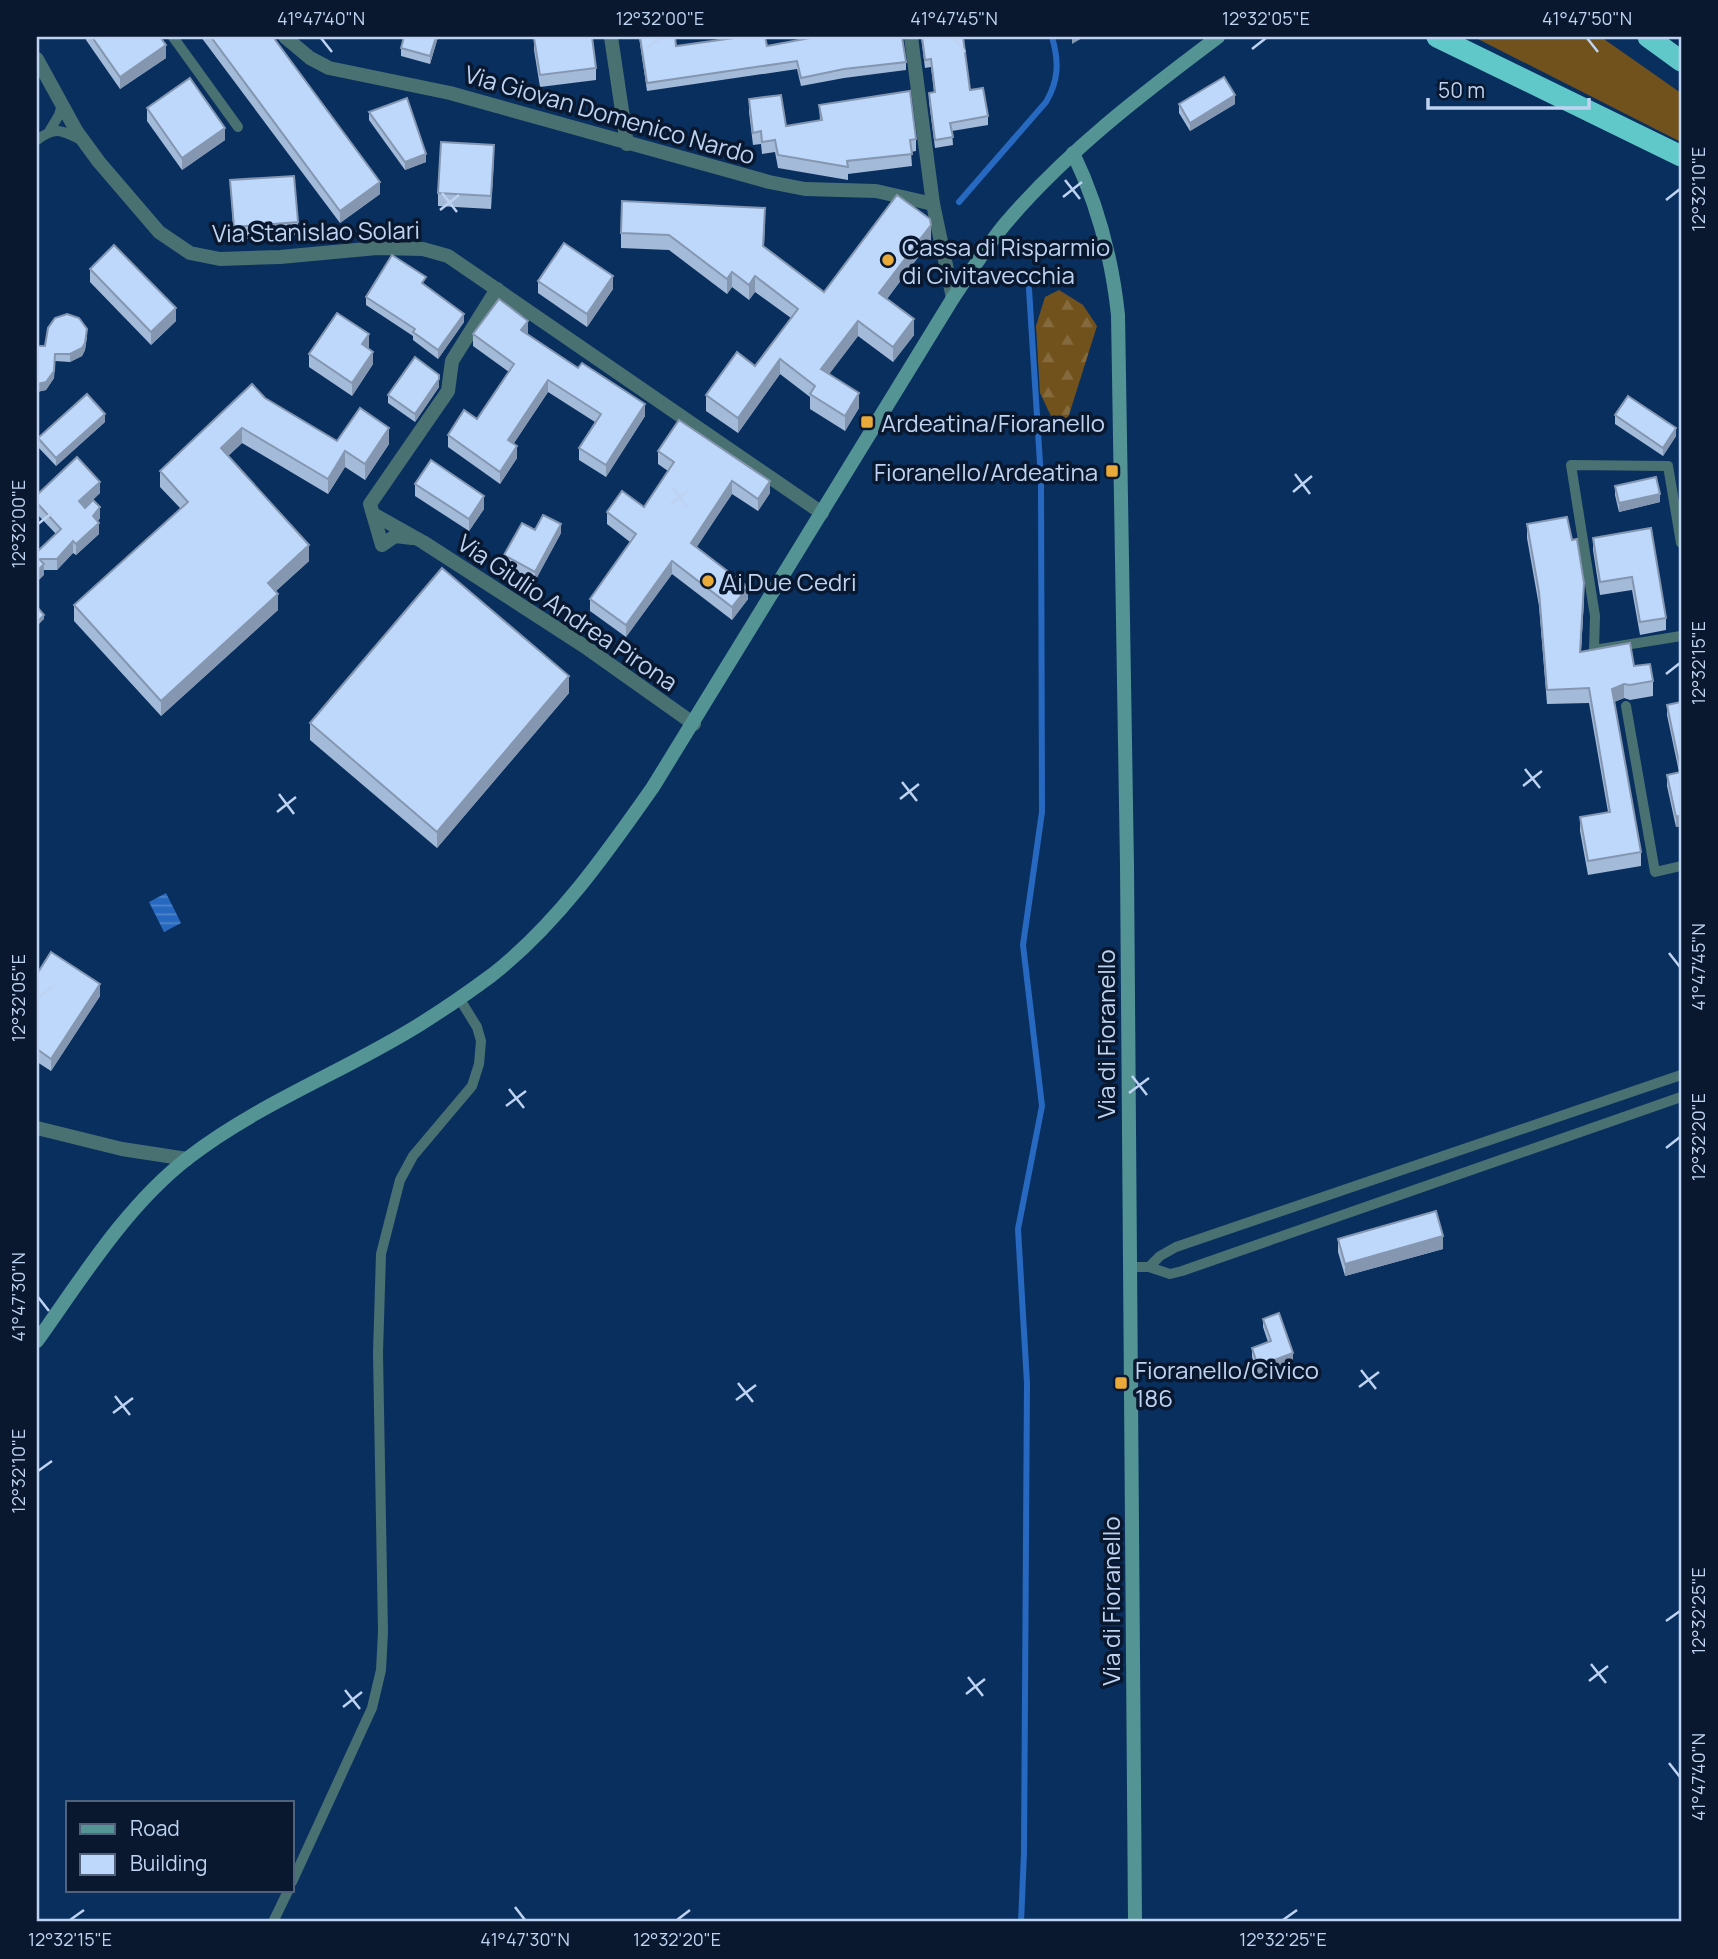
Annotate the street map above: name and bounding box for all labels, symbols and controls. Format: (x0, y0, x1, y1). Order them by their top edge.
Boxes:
text: 41°47'40"N (277, 6, 365, 30)
text: 12°32'00"E (616, 6, 704, 30)
text: 41°47'45"N (910, 6, 998, 30)
text: 12°32'05"E (1222, 6, 1310, 30)
text: 41°47'50"N (1542, 6, 1632, 30)
street label: Via Giovan Domenico Nardo (461, 57, 759, 171)
scale bar (1428, 66, 1588, 110)
text: 50 m (1438, 76, 1485, 104)
text: 12°32'10"E (1686, 147, 1710, 231)
street label: Via Stanislao Solari (212, 213, 420, 249)
place label: Cassa di Risparmio di Civitavecchia (902, 230, 1110, 291)
marker: Cassa di Risparmio di Civitavecchia (880, 252, 896, 268)
place label: Ardeatina/Fioranello (881, 406, 1105, 439)
marker: Ardeatina/Fioranello (859, 414, 875, 430)
place label: Fioranello/Ardeatina (874, 455, 1098, 488)
marker: Fioranello/Ardeatina (1104, 463, 1120, 479)
text: 12°32'00"E (6, 480, 30, 568)
street label: Via Giulio Andrea Pirona (451, 526, 685, 698)
place label: Ai Due Cedri (722, 565, 857, 598)
marker: Ai Due Cedri (700, 573, 716, 589)
text: 12°32'15"E (1686, 621, 1710, 705)
text: 41°47'45"N (1686, 923, 1710, 1011)
street label: Via di Fioranello (1089, 949, 1122, 1119)
text: 12°32'05"E (6, 954, 30, 1042)
text: 12°32'20"E (1686, 1093, 1710, 1181)
text: 41°47'30"N (6, 1252, 30, 1342)
place label: Fioranello/Civico 186 (1135, 1353, 1319, 1414)
marker: Fioranello/Civico 186 (1113, 1375, 1129, 1391)
text: 12°32'10"E (6, 1429, 30, 1513)
street label: Via di Fioranello (1094, 1516, 1127, 1686)
text: 12°32'25"E (1686, 1567, 1710, 1655)
text: 41°47'40"N (1686, 1733, 1710, 1821)
legend (66, 1801, 294, 1892)
text: Road (130, 1814, 180, 1842)
text: Building (130, 1849, 207, 1877)
text: 12°32'15"E (28, 1927, 112, 1951)
text: 41°47'30"N (480, 1927, 570, 1951)
text: 12°32'20"E (633, 1927, 721, 1951)
text: 12°32'25"E (1239, 1927, 1327, 1951)

